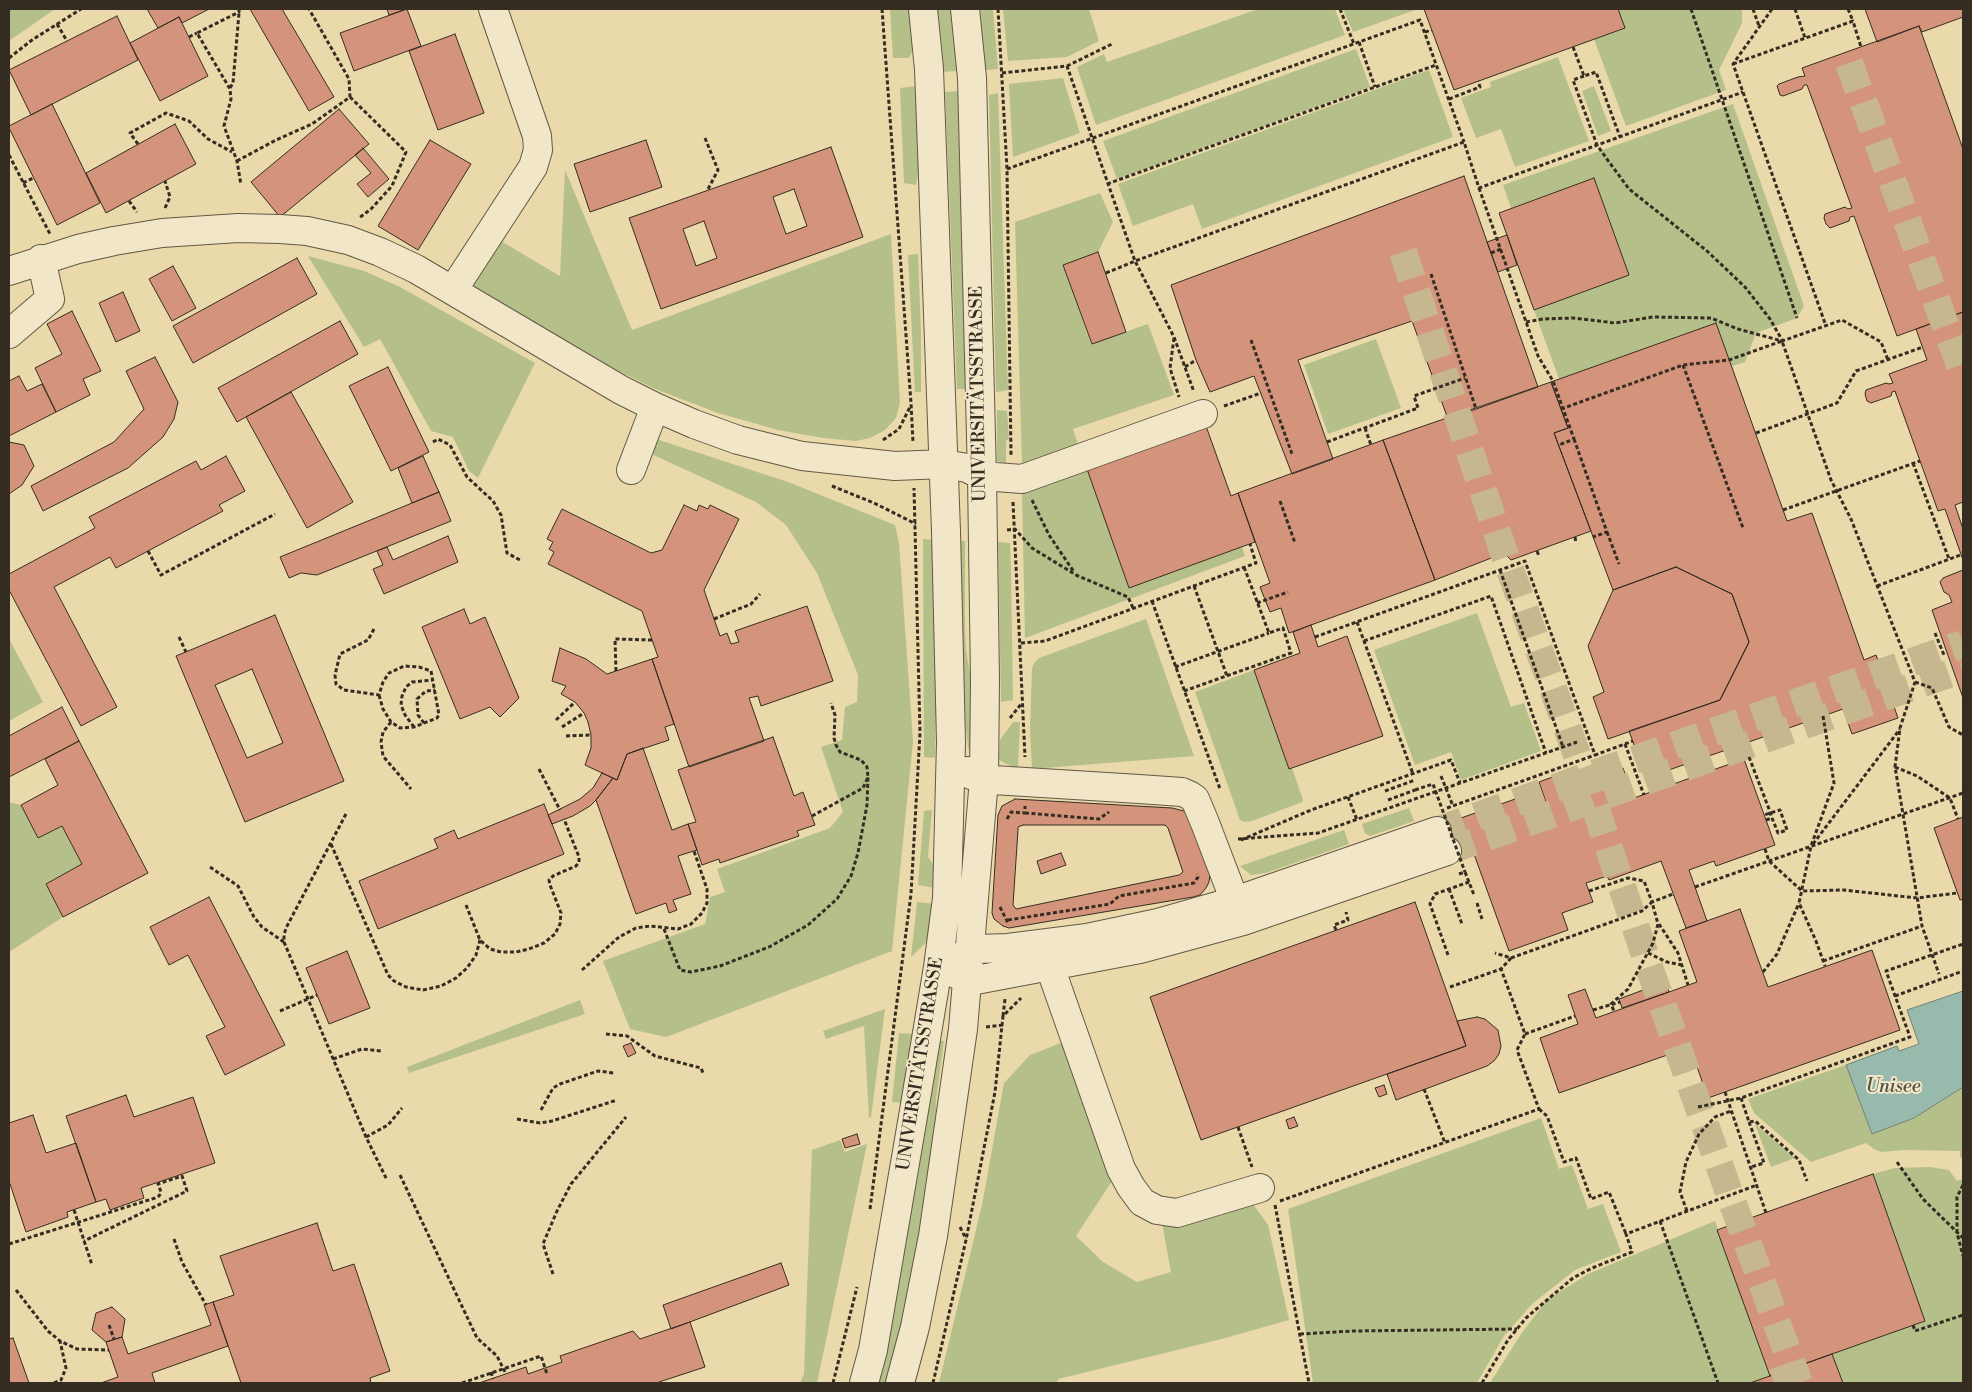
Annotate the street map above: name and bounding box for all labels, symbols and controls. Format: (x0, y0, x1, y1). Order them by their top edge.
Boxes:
street label: UNIVERSITÄTSSTRASSE (966, 286, 992, 502)
street label: UNIVERSITÄTSSTRASSE (893, 956, 949, 1172)
water label: Unisee (1865, 1076, 1921, 1098)

